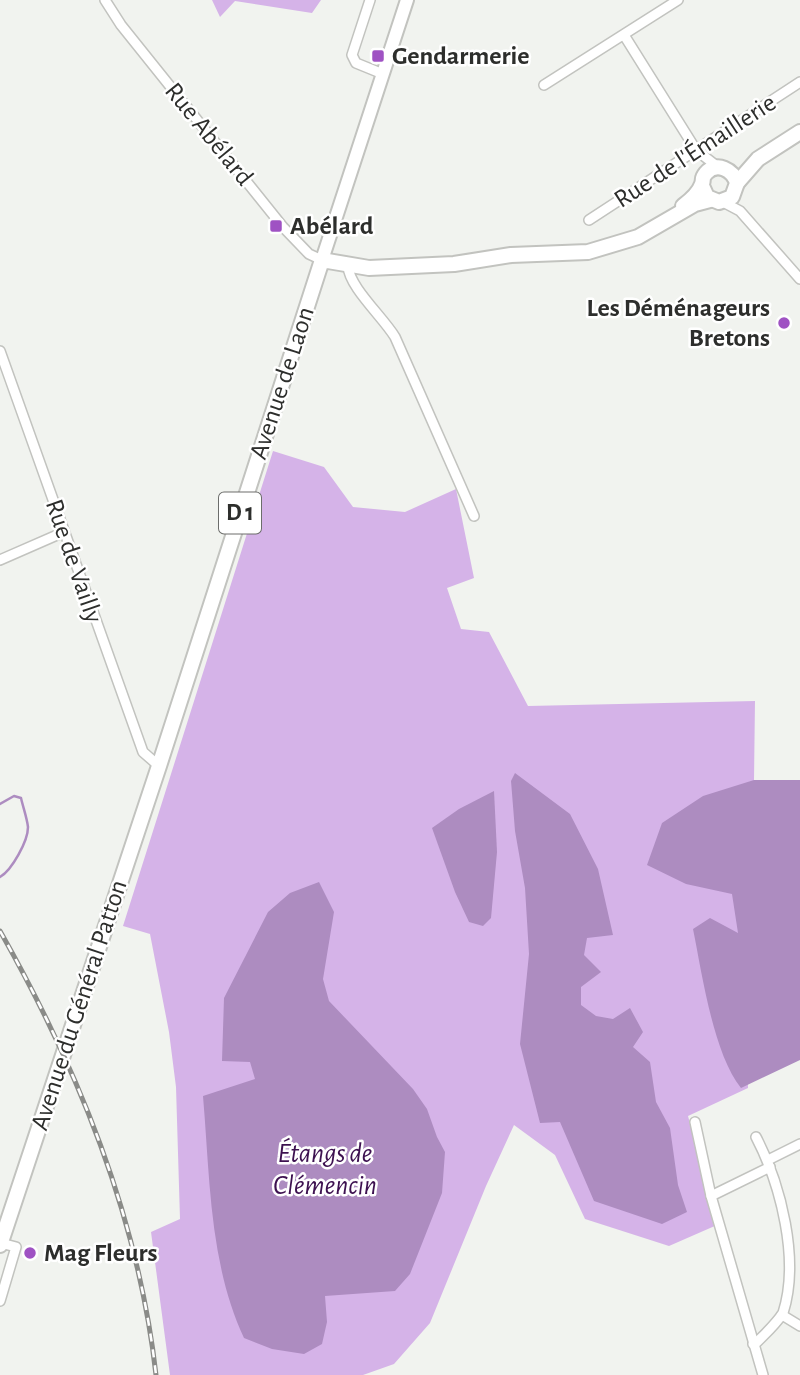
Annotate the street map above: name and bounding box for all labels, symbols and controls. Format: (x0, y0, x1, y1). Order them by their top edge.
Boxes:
place label: Gendarmerie (392, 43, 530, 69)
marker: Gendarmerie (370, 48, 386, 64)
street label: Rue Abélard (160, 78, 258, 190)
street label: Rue de l'Émaillerie (608, 88, 780, 213)
place label: Abélard (290, 213, 374, 239)
marker: Abélard (268, 218, 284, 234)
place label: Les Déménageurs Bretons (586, 295, 770, 351)
street label: Avenue de Laon (245, 304, 319, 462)
marker: Les Déménageurs Bretons (776, 315, 792, 331)
road number: D 1 (219, 492, 261, 534)
street label: Rue de Vailly (41, 496, 107, 626)
street label: Avenue du Général Patton (26, 877, 132, 1133)
water label: Étangs de Clémencin (273, 1137, 377, 1200)
place label: Mag Fleurs (44, 1240, 158, 1266)
marker: Mag Fleurs (22, 1245, 38, 1261)

